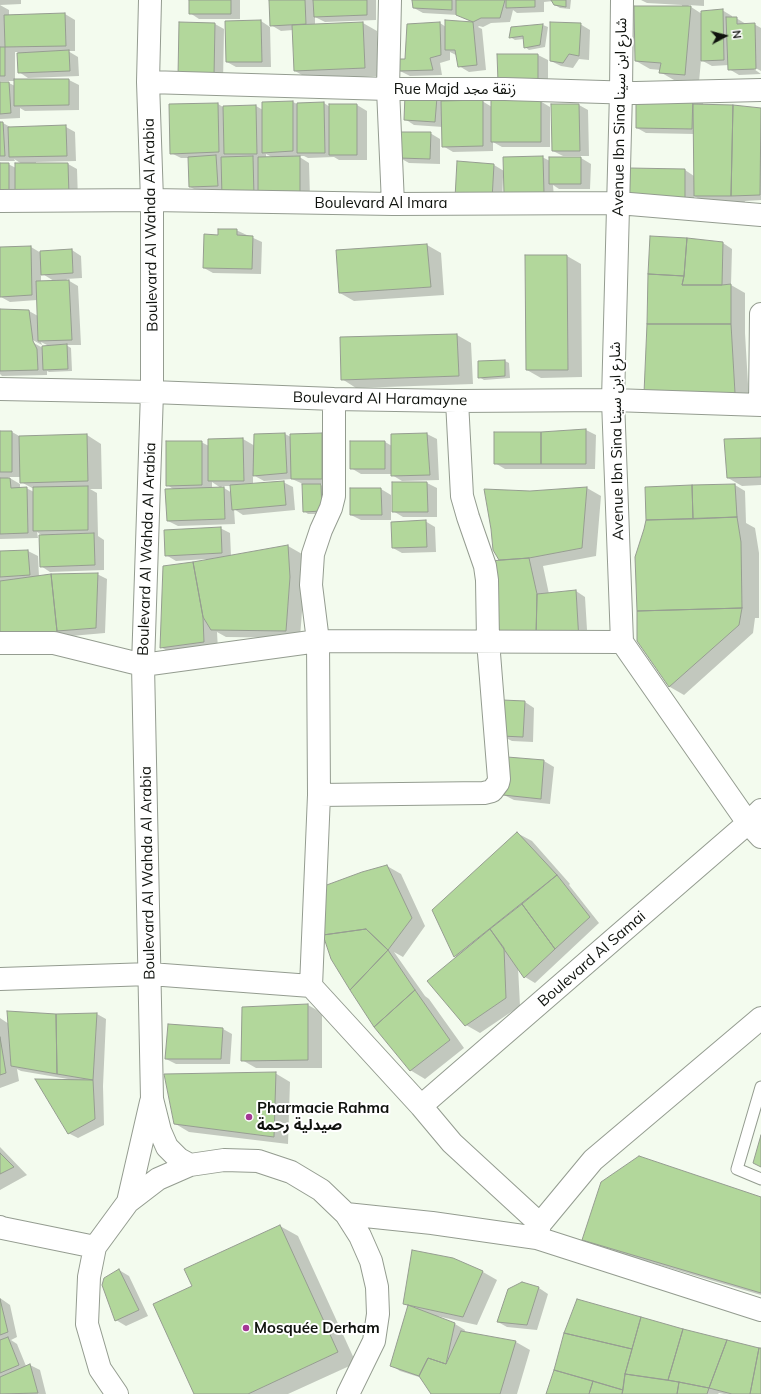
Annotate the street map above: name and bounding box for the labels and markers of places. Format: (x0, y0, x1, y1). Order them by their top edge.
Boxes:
place label: Pharmacie Rahma صيدلية رحمة (257, 1099, 389, 1134)
marker: Pharmacie Rahma صيدلية رحمة (244, 1112, 254, 1122)
place label: Mosquée Derham (254, 1319, 380, 1337)
marker: Mosquée Derham (241, 1323, 251, 1333)

